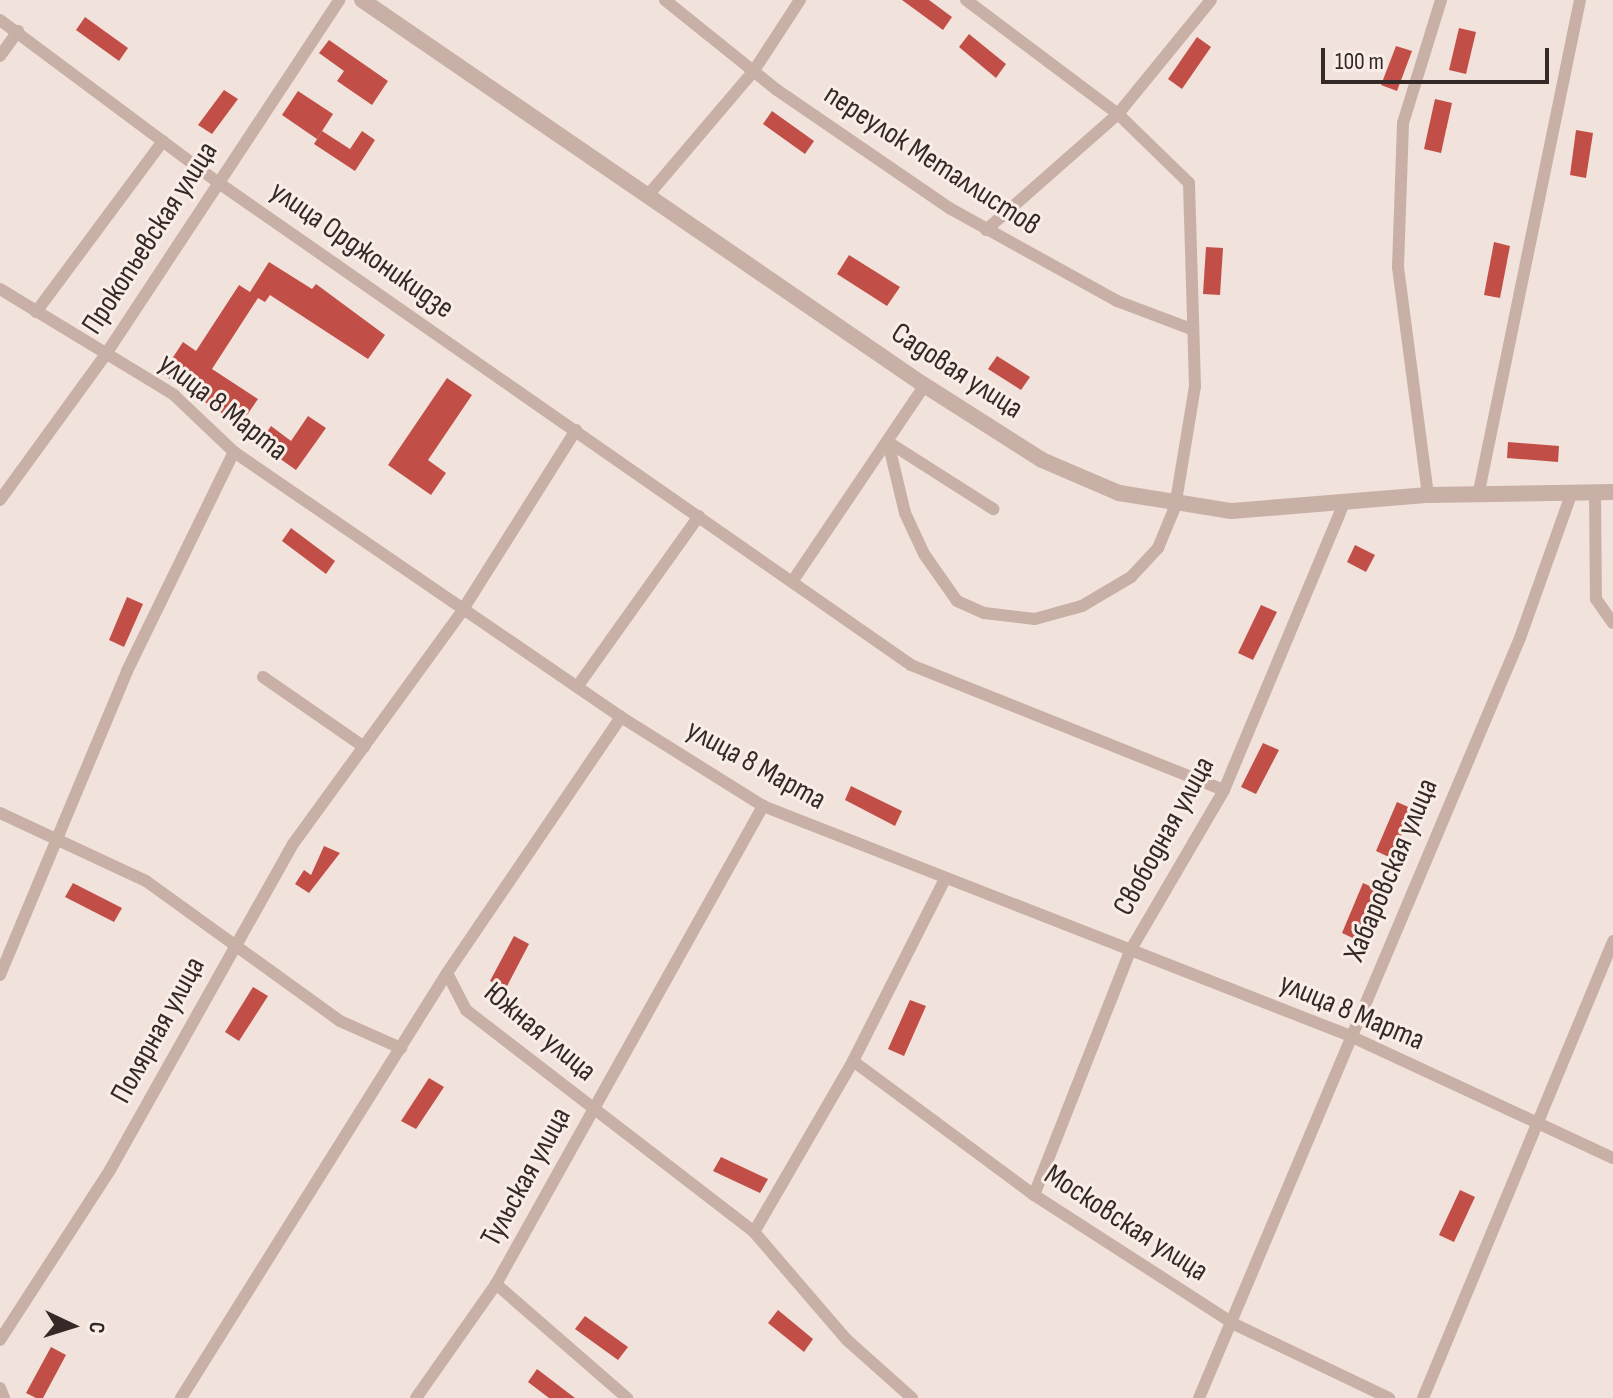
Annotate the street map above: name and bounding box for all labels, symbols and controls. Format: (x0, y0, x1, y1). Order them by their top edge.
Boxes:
scale bar (1325, 32, 1553, 82)
text: 100 m (1335, 47, 1384, 76)
street label: переулок Металлистов (817, 77, 1047, 243)
street label: Прокопьевская улица (74, 135, 226, 341)
street label: улица Орджоникидзе (263, 173, 461, 327)
street label: Садовая улица (884, 315, 1030, 427)
street label: улица 8 Марта (151, 345, 295, 469)
street label: улица 8 Марта (680, 712, 832, 818)
street label: Свободная улица (1106, 750, 1222, 922)
street label: Хабаровская улица (1336, 773, 1446, 967)
street label: Полярная улица (103, 951, 213, 1109)
street label: улица 8 Марта (1274, 965, 1430, 1059)
street label: Южная улица (477, 975, 603, 1089)
street label: Тульская улица (473, 1101, 579, 1253)
street label: Московская улица (1037, 1157, 1215, 1289)
north arrow (32, 1286, 112, 1366)
text: С (83, 1321, 110, 1334)

